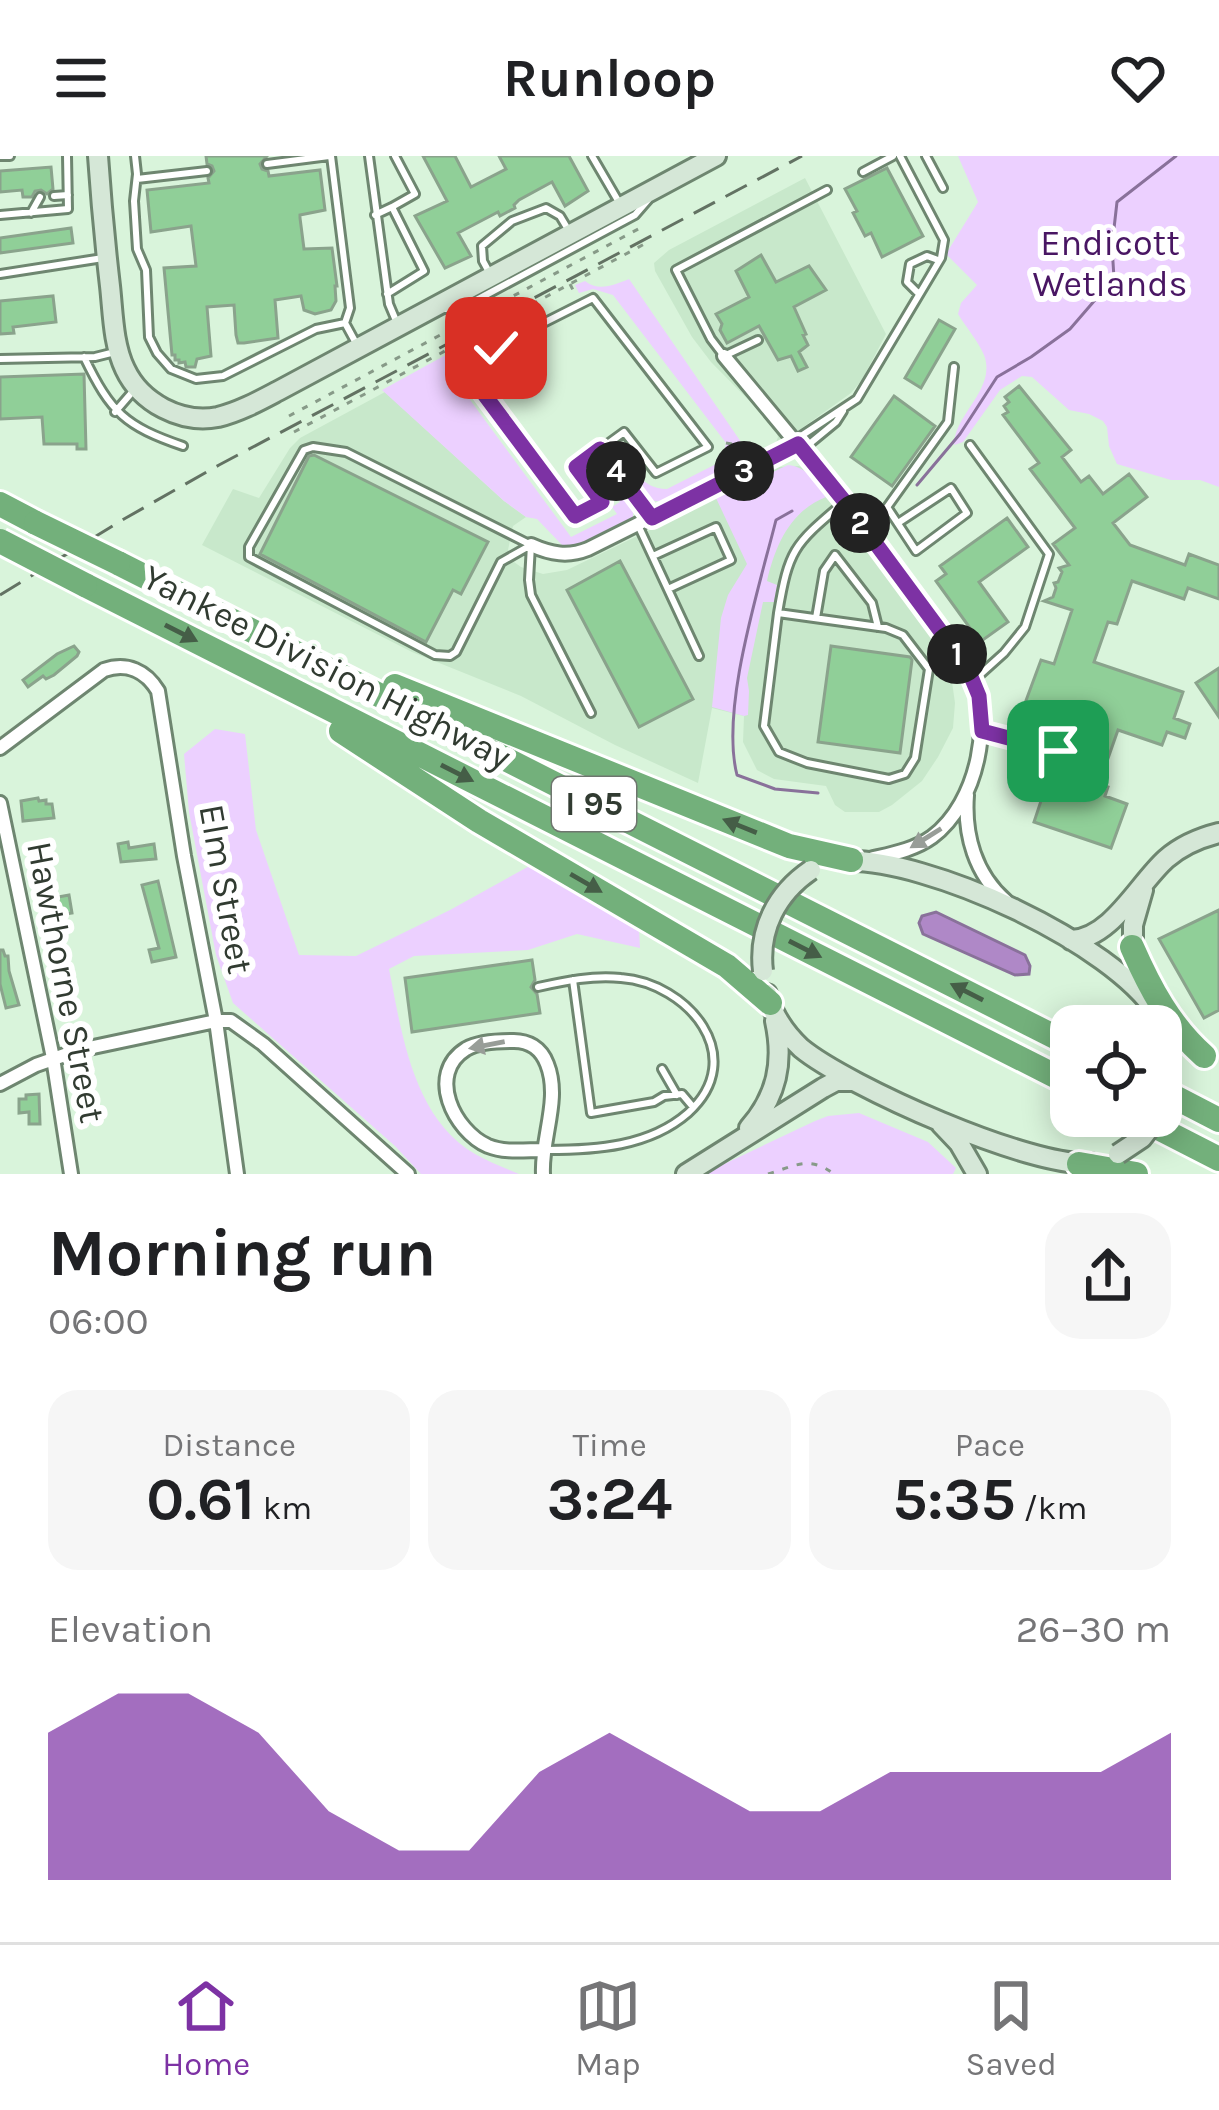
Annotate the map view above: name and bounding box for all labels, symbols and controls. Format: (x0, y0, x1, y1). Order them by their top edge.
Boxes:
icon: menu (48, 45, 114, 111)
icon: heart (1105, 45, 1171, 111)
text: Runloop (503, 46, 716, 110)
park label: Endicott Wetlands (1033, 222, 1187, 305)
pin (445, 297, 547, 399)
icon: check (463, 315, 529, 381)
pin: 4 (586, 441, 646, 501)
pin: 3 (714, 441, 774, 501)
text: 4 (606, 452, 626, 490)
text: 3 (734, 452, 754, 490)
pin: 2 (830, 493, 890, 553)
text: 2 (850, 504, 870, 542)
street label: Yankee Division Highway (136, 556, 518, 778)
one-way arrow (164, 623, 199, 643)
pin: 1 (927, 624, 987, 684)
text: 1 (951, 635, 963, 673)
pin (1007, 700, 1109, 802)
icon: arrive (1025, 718, 1091, 784)
one-way arrow (439, 762, 474, 782)
road number: I 95 (552, 777, 636, 831)
street label: Elm Street (190, 801, 262, 977)
one-way arrow (721, 816, 757, 835)
one-way arrow (909, 826, 942, 848)
street label: Hawthorne Street (18, 838, 114, 1126)
one-way arrow (569, 872, 603, 893)
one-way arrow (787, 938, 822, 958)
one-way arrow (949, 983, 984, 1003)
map controls (1050, 1005, 1182, 1137)
button: locate (1050, 1005, 1182, 1137)
one-way arrow (467, 1036, 505, 1055)
button: share (1045, 1213, 1171, 1339)
text: Morning run (48, 1214, 436, 1292)
text: 06:00 (48, 1298, 149, 1344)
text: Distance (162, 1426, 296, 1464)
text: Time (572, 1426, 647, 1464)
text: Pace (955, 1426, 1025, 1464)
text: 0.61 (146, 1464, 255, 1534)
text: 3:24 (547, 1464, 672, 1534)
text: 5:35 (892, 1464, 1016, 1534)
text: km (255, 1489, 312, 1527)
text: /km (1016, 1489, 1087, 1527)
text: Elevation (48, 1606, 213, 1652)
text: 26–30 m (1016, 1606, 1171, 1652)
tab: Home (162, 1973, 250, 2083)
tab: Map (575, 1973, 641, 2083)
tab: Saved (965, 1973, 1057, 2083)

